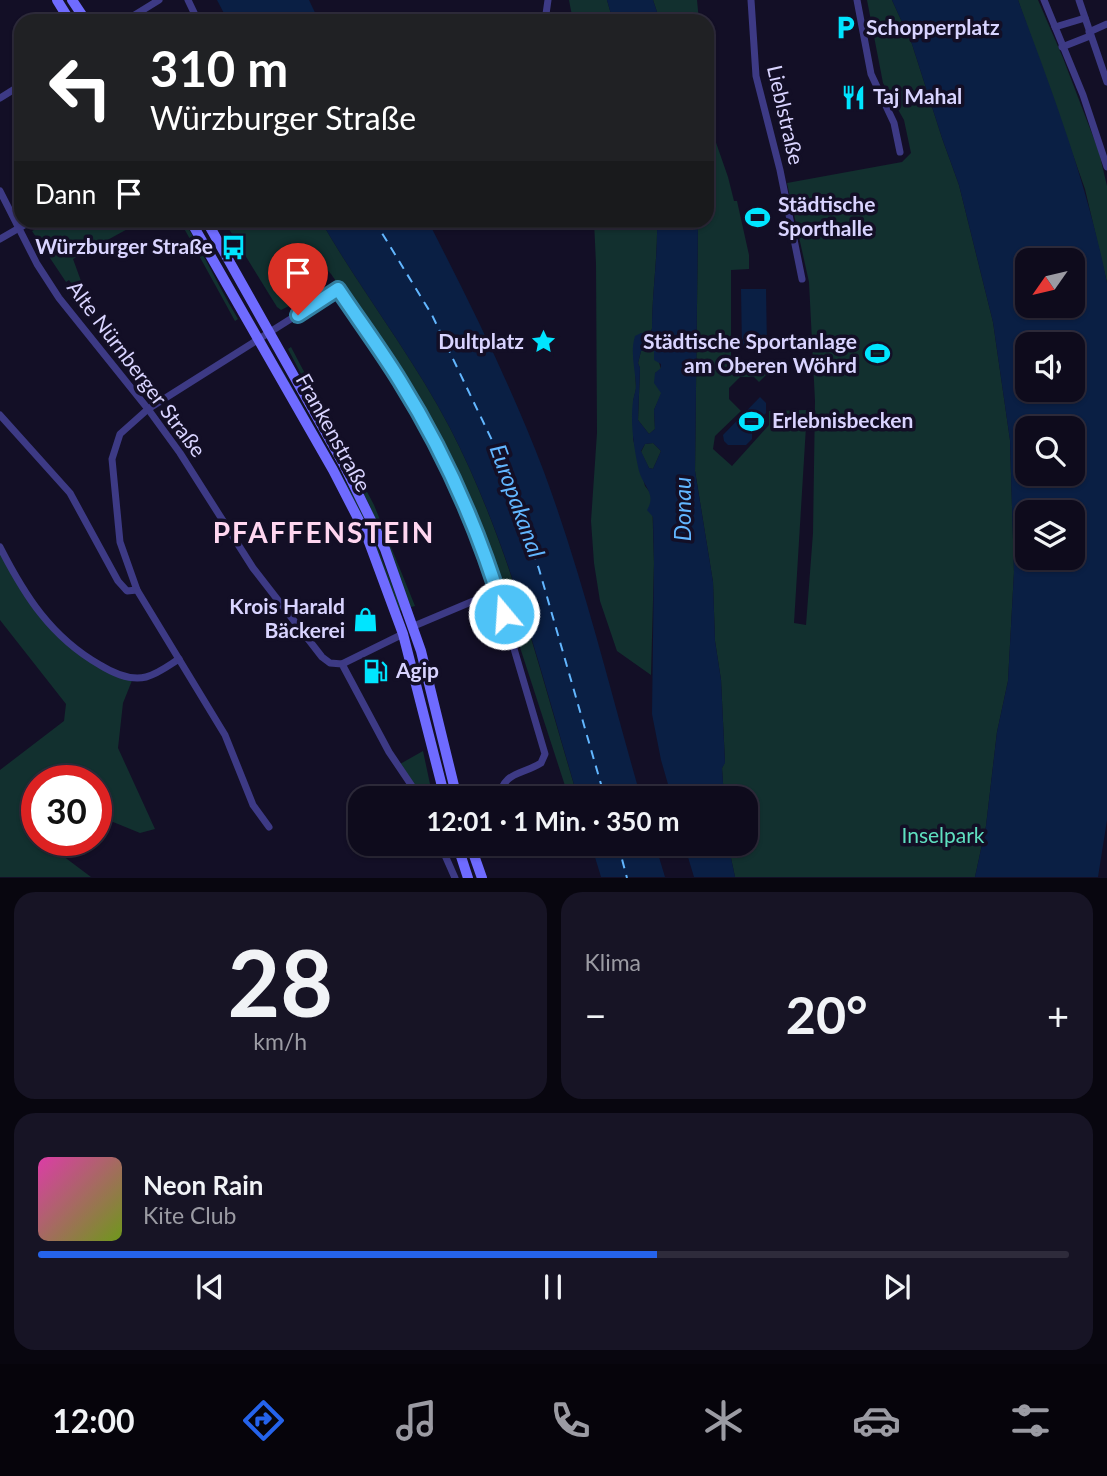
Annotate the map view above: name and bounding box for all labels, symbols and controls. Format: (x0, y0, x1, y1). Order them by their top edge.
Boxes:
parking icon: Schopperplatz (832, 14, 860, 42)
place label: Schopperplatz (866, 14, 1000, 39)
text: 310 m (150, 39, 288, 97)
icon: left (35, 42, 126, 133)
street label: Lieblstraße (763, 62, 810, 167)
restaurant icon: Taj Mahal (839, 83, 867, 111)
place label: Taj Mahal (873, 83, 962, 108)
text: Würzburger Straße (150, 98, 416, 137)
icon: arrive (110, 175, 148, 213)
text: Dann (35, 178, 96, 210)
place label: Städtische Sporthalle (778, 191, 875, 240)
sports icon: Städtische Sporthalle (744, 203, 772, 231)
place label: Würzburger Straße (35, 233, 213, 258)
bus stop icon: Würzburger Straße (219, 233, 247, 261)
pin (268, 243, 328, 315)
north arrow (1015, 248, 1085, 318)
map controls (1015, 248, 1085, 570)
icon: arrive (279, 254, 317, 292)
street label: Alte Nürnberger Straße (63, 275, 212, 461)
place label: Dultplatz (438, 328, 524, 353)
place icon: Dultplatz (530, 328, 558, 356)
place label: Städtische Sportanlage am Oberen Wöhrd (643, 328, 857, 377)
button: sound (1015, 332, 1085, 402)
sports icon: Städtische Sportanlage am Oberen Wöhrd (863, 340, 891, 368)
street label: Frankenstraße (292, 369, 377, 496)
sports icon: Erlebnisbecken (738, 407, 766, 435)
place label: Erlebnisbecken (772, 407, 913, 432)
button: search (1015, 416, 1085, 486)
water label: Europakanal (485, 440, 551, 561)
water label: Donau (668, 477, 696, 541)
button: layers (1015, 500, 1085, 570)
district label: PFAFFENSTEIN (213, 515, 435, 549)
position arrow (467, 577, 541, 651)
place label: Krois Harald Bäckerei (229, 593, 345, 642)
shop icon: Krois Harald Bäckerei (351, 605, 379, 633)
fuel station icon: Agip (362, 657, 390, 685)
place label: Agip (395, 657, 439, 682)
speed limit sign: 30 (21, 765, 112, 856)
text: 12:01 · 1 Min. · 350 m (426, 805, 680, 837)
park label: Inselpark (901, 822, 985, 847)
text: 28 (227, 927, 333, 1036)
text: Klima (585, 948, 641, 976)
text: 20° (786, 983, 868, 1045)
text: − (585, 992, 607, 1038)
text: + (1047, 992, 1069, 1038)
text: km/h (253, 1027, 307, 1055)
text: Neon Rain (143, 1169, 263, 1201)
text: Kite Club (143, 1201, 236, 1229)
icon: previous (191, 1268, 229, 1306)
icon: pause (534, 1268, 572, 1306)
icon: next (878, 1268, 916, 1306)
icon: directions (239, 1396, 288, 1445)
icon: music (392, 1396, 441, 1445)
icon: phone (546, 1396, 595, 1445)
icon: climate (699, 1396, 748, 1445)
icon: car (852, 1396, 901, 1445)
icon: filters (1006, 1396, 1055, 1445)
text: 12:00 (52, 1401, 135, 1440)

